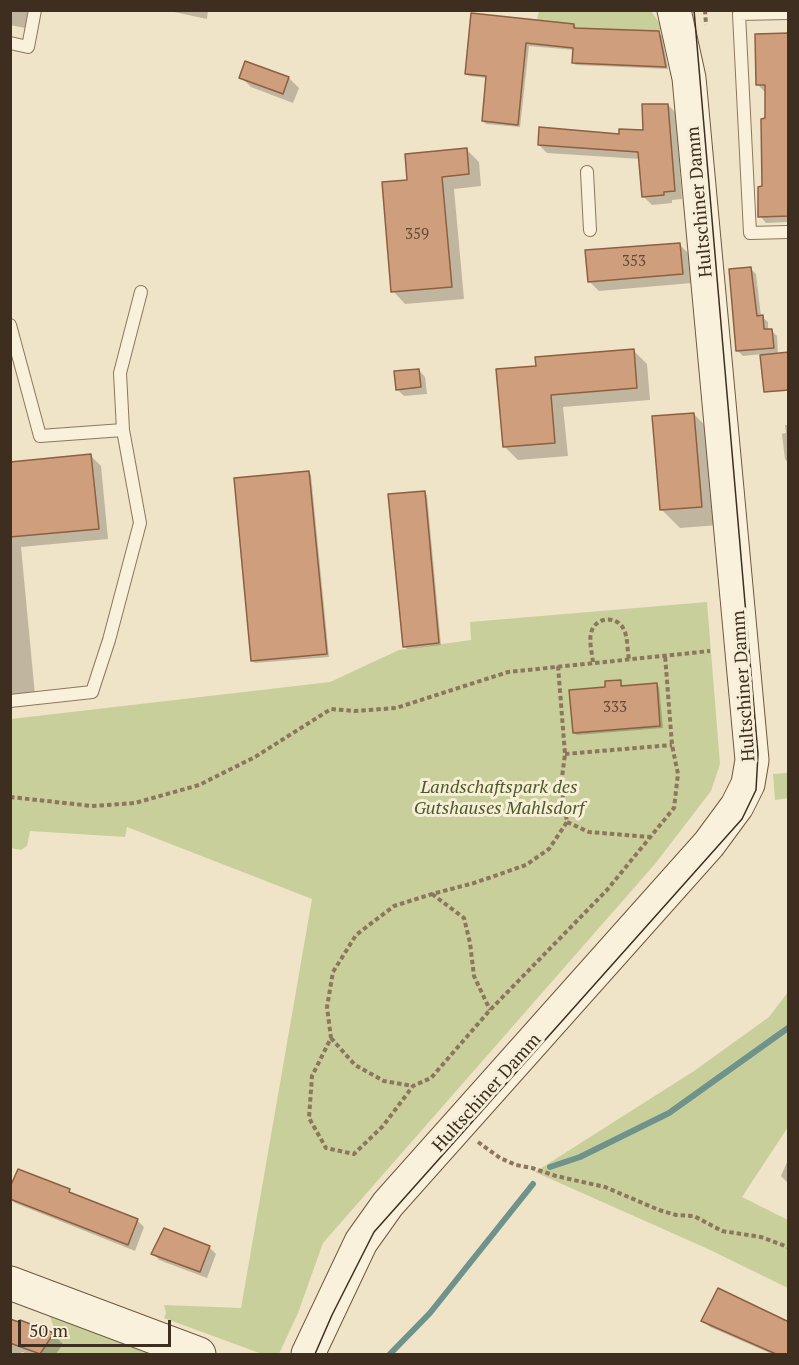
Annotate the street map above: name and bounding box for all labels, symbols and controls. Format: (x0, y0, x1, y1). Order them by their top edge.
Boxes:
street label: Hultschiner Damm (683, 126, 717, 278)
house number: 359 (405, 226, 429, 244)
house number: 353 (622, 253, 646, 271)
street label: Hultschiner Damm (728, 610, 760, 762)
house number: 333 (603, 699, 627, 717)
park label: Landschaftspark des Gutshauses Mahlsdorf (414, 777, 584, 820)
street label: Hultschiner Damm (428, 1029, 546, 1157)
scale bar (21, 1308, 174, 1346)
text: 50 m (29, 1318, 68, 1342)

